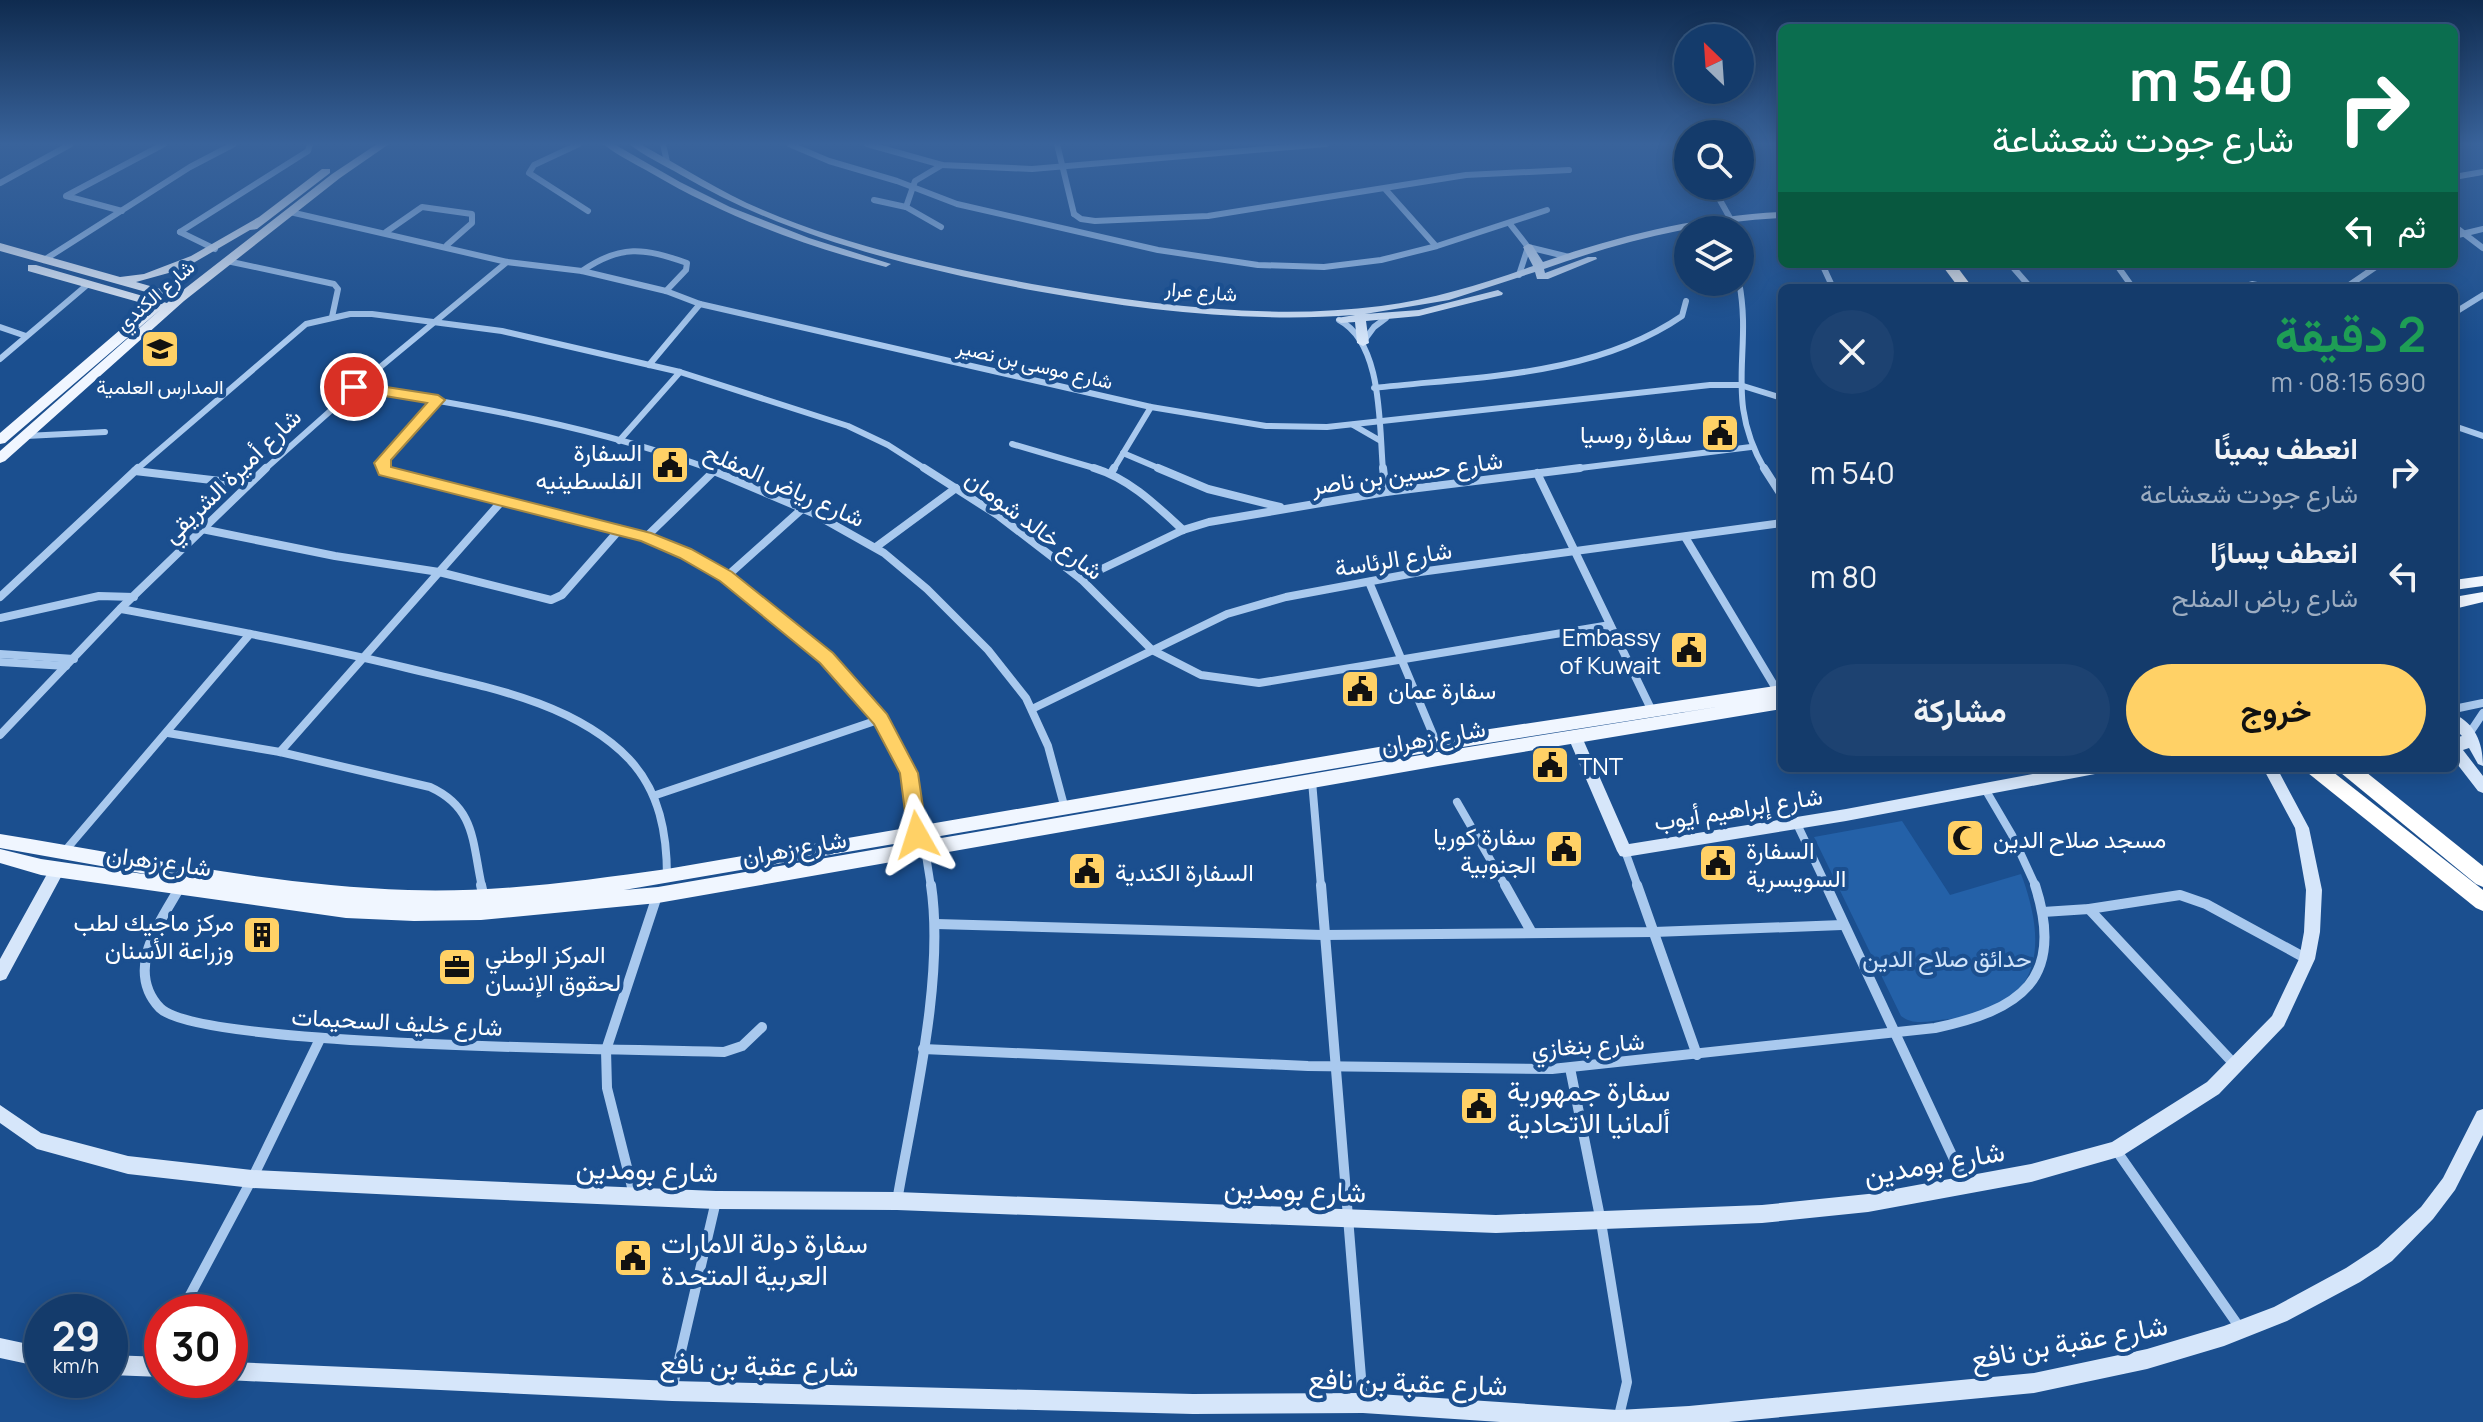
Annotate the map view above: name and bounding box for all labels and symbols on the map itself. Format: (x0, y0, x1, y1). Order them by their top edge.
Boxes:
north arrow (1674, 24, 1754, 104)
street label: شارع الكندي (110, 253, 203, 340)
street label: شارع عرار (1163, 274, 1238, 309)
school or university icon: المدارس العلمية (139, 328, 181, 370)
street label: شارع موسى بن نصير (953, 333, 1116, 396)
pin (320, 353, 388, 421)
place label: المدارس العلمية (96, 373, 224, 400)
street label: شارع أميرة الشريقي (154, 400, 310, 553)
public building icon: سفارة روسيا (1699, 412, 1741, 454)
place label: سفارة روسيا (1580, 417, 1692, 450)
street label: شارع رياض المفلح (699, 434, 870, 536)
place label: السفارة الفلسطينيه (536, 435, 642, 496)
street label: شارع حسين بن ناصر (1308, 442, 1505, 503)
public building icon: السفارة الفلسطينيه (649, 444, 691, 486)
street label: شارع خالد شومان (959, 461, 1111, 588)
street label: شارع الرئاسة (1332, 532, 1454, 585)
place label: Embassy of Kuwait (1560, 620, 1661, 681)
public building icon: Embassy of Kuwait (1668, 629, 1710, 671)
public building icon: سفارة عمان (1339, 668, 1381, 710)
place label: سفارة عمان (1388, 673, 1496, 706)
street label: شارع زهران (1378, 711, 1488, 762)
public building icon: TNT (1529, 744, 1571, 786)
place label: TNT (1578, 749, 1624, 782)
street label: شارع إبراهيم أيوب (1651, 778, 1825, 839)
position arrow (875, 793, 959, 877)
mosque icon: مسجد صلاح الدين (1944, 817, 1986, 859)
place label: سفارة كوريا الجنوبية (1433, 819, 1536, 880)
street label: شارع زهران (739, 822, 849, 873)
place label: مسجد صلاح الدين (1993, 822, 2166, 856)
public building icon: سفارة كوريا الجنوبية (1543, 828, 1585, 870)
place label: السفارة السويسرية (1746, 833, 1846, 894)
street label: شارع زهران (104, 836, 214, 885)
public building icon: السفارة السويسرية (1697, 842, 1739, 884)
public building icon: السفارة الكندية (1066, 850, 1108, 892)
place label: السفارة الكندية (1115, 855, 1254, 888)
place label: مركز ماجيك لطب وزراعة الأسنان (74, 905, 234, 966)
building icon: مركز ماجيك لطب وزراعة الأسنان (241, 914, 283, 956)
place label: المركز الوطني لحقوق الإنسان (485, 937, 621, 998)
park label: حدائق صلاح الدين (1862, 941, 2032, 975)
office icon: المركز الوطني لحقوق الإنسان (436, 946, 478, 988)
street label: شارع خليف السحيمات (291, 999, 503, 1044)
street label: شارع بنغازي (1530, 1024, 1646, 1068)
place label: سفارة جمهورية ألمانيا الاتحادية (1507, 1071, 1670, 1141)
public building icon: سفارة جمهورية ألمانيا الاتحادية (1458, 1085, 1500, 1127)
street label: شارع بومدين (1861, 1131, 2008, 1194)
street label: شارع بومدين (575, 1148, 719, 1191)
street label: شارع بومدين (1223, 1168, 1367, 1211)
place label: سفارة دولة الامارات العربية المتحدة (661, 1223, 868, 1293)
public building icon: سفارة دولة الامارات العربية المتحدة (612, 1237, 654, 1279)
speed limit sign: 30 (144, 1294, 248, 1398)
street label: شارع عقبة بن نافع (1968, 1305, 2171, 1379)
street label: شارع عقبة بن نافع (659, 1343, 859, 1387)
street label: شارع عقبة بن نافع (1308, 1359, 1508, 1405)

